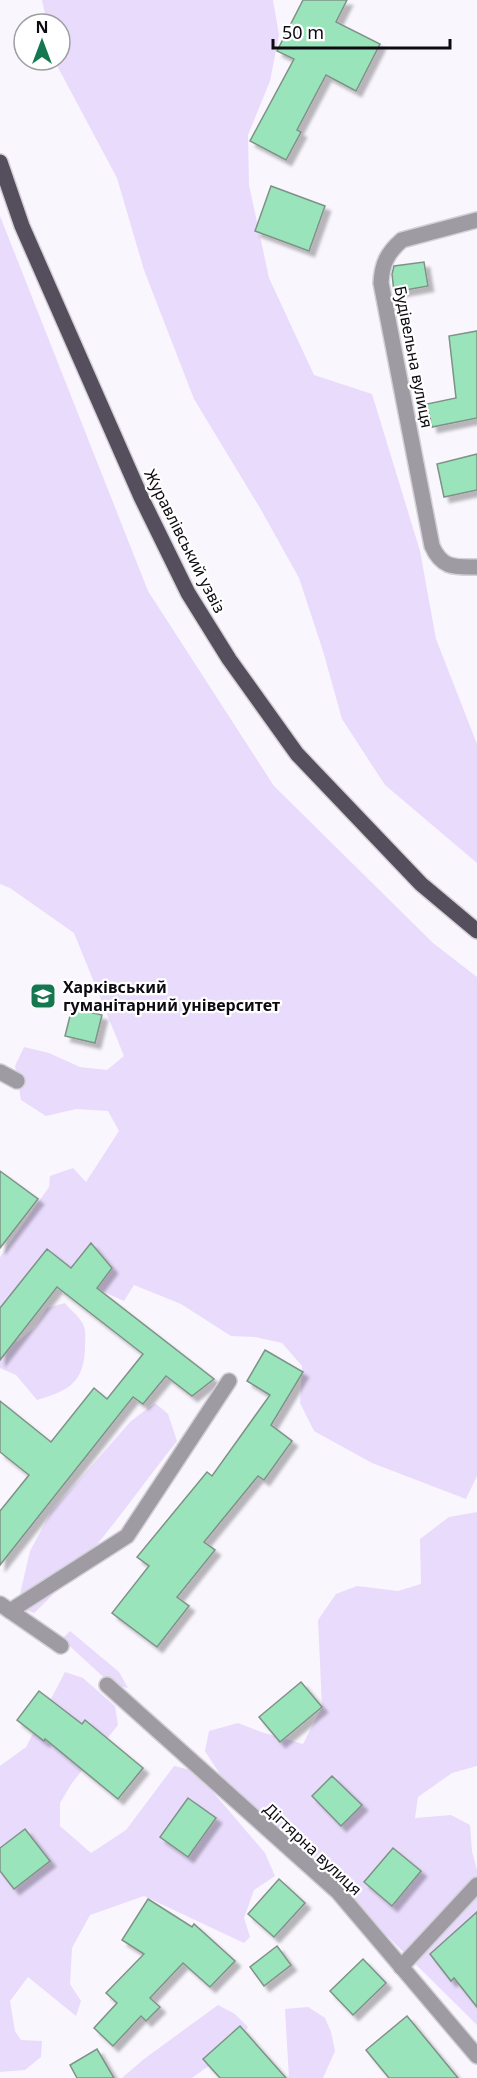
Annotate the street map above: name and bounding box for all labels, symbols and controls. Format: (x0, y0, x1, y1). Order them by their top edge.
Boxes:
north arrow (12, 12, 72, 72)
scale bar (273, 12, 450, 50)
text: N (35, 16, 49, 38)
text: 50 m (282, 20, 324, 44)
street label: Будівельна вулиця (389, 284, 439, 430)
street label: Журавлівський узвіз (139, 465, 231, 617)
place label: Харківський гуманітарний університет (63, 976, 280, 1016)
school or university icon: Харківський гуманітарний університет (28, 981, 58, 1011)
street label: Дігтярна вулиця (259, 1798, 367, 1900)

